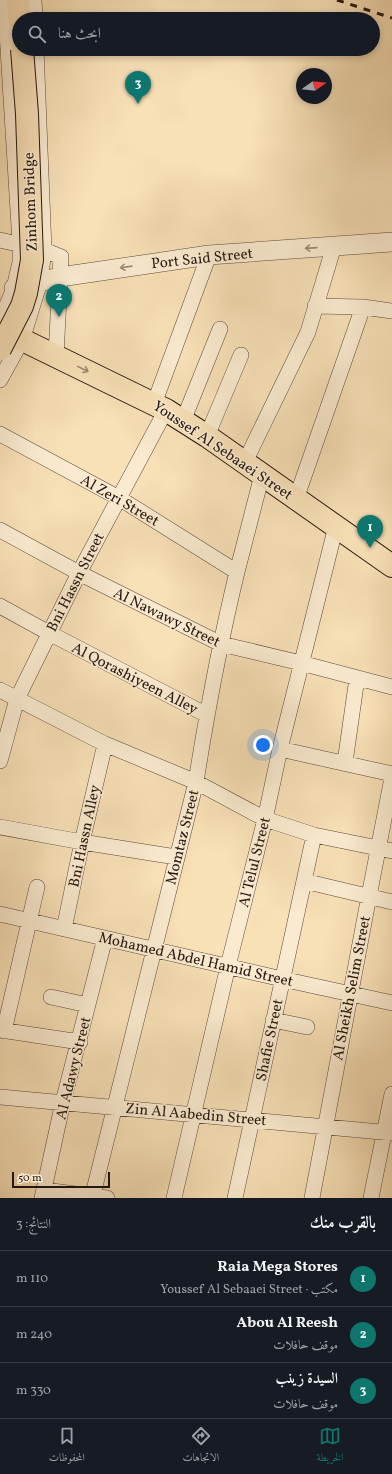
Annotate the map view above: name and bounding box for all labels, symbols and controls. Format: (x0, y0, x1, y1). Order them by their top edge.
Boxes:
search box (12, 12, 380, 56)
icon: search (26, 23, 48, 45)
text: ابحث هنا (58, 24, 101, 45)
north arrow (296, 68, 332, 104)
pin: 3 (125, 71, 151, 104)
street label: Zinhom Bridge (19, 152, 44, 252)
street label: Port Said Street (150, 244, 254, 275)
one-way arrow (305, 245, 318, 252)
one-way arrow (120, 263, 133, 271)
pin: 2 (46, 284, 72, 317)
one-way arrow (76, 366, 88, 373)
street label: Youssef Al Sebaaei Street (148, 397, 296, 506)
street label: Al Zeri Street (76, 470, 162, 532)
pin: 1 (357, 515, 383, 548)
street label: Bni Hassn Street (42, 529, 110, 636)
street label: Al Nawawy Street (109, 583, 223, 653)
street label: Al Qorashiyeen Alley (67, 638, 201, 720)
your location (253, 735, 273, 755)
street label: Bni Hassn Alley (64, 783, 107, 889)
street label: Momtaz Street (161, 788, 205, 887)
street label: Al Telul Street (234, 815, 277, 910)
street label: Al Sheikh Selim Street (328, 914, 377, 1062)
street label: Mohamed Abdel Hamid Street (96, 928, 295, 993)
street label: Shafie Street (252, 997, 289, 1083)
street label: Al Adawy Street (52, 1015, 97, 1122)
street label: Zin Al Aabedin Street (124, 1099, 267, 1132)
scale bar (12, 1170, 110, 1189)
text: 50 m (18, 1171, 42, 1186)
text: بالقرب منك (310, 1212, 376, 1235)
text: النتائج: 3 (16, 1216, 51, 1234)
text: Raia Mega Stores (217, 1257, 338, 1278)
text: 110 m (16, 1270, 48, 1288)
text: 1 (360, 1270, 366, 1288)
text: مكتب · Youssef Al Sebaaei Street (160, 1281, 338, 1299)
text: Abou Al Reesh (237, 1313, 338, 1334)
text: 240 m (16, 1326, 52, 1344)
text: 2 (360, 1326, 366, 1344)
text: موقف حافلات (273, 1337, 338, 1355)
text: السيدة زينب (275, 1369, 338, 1390)
text: 330 m (16, 1382, 51, 1400)
text: 3 (360, 1382, 366, 1400)
text: موقف حافلات (273, 1396, 338, 1414)
tab: المحفوظات (49, 1425, 85, 1468)
tab: الاتجاهات (182, 1425, 219, 1468)
tab: الخريطة (317, 1425, 343, 1468)

